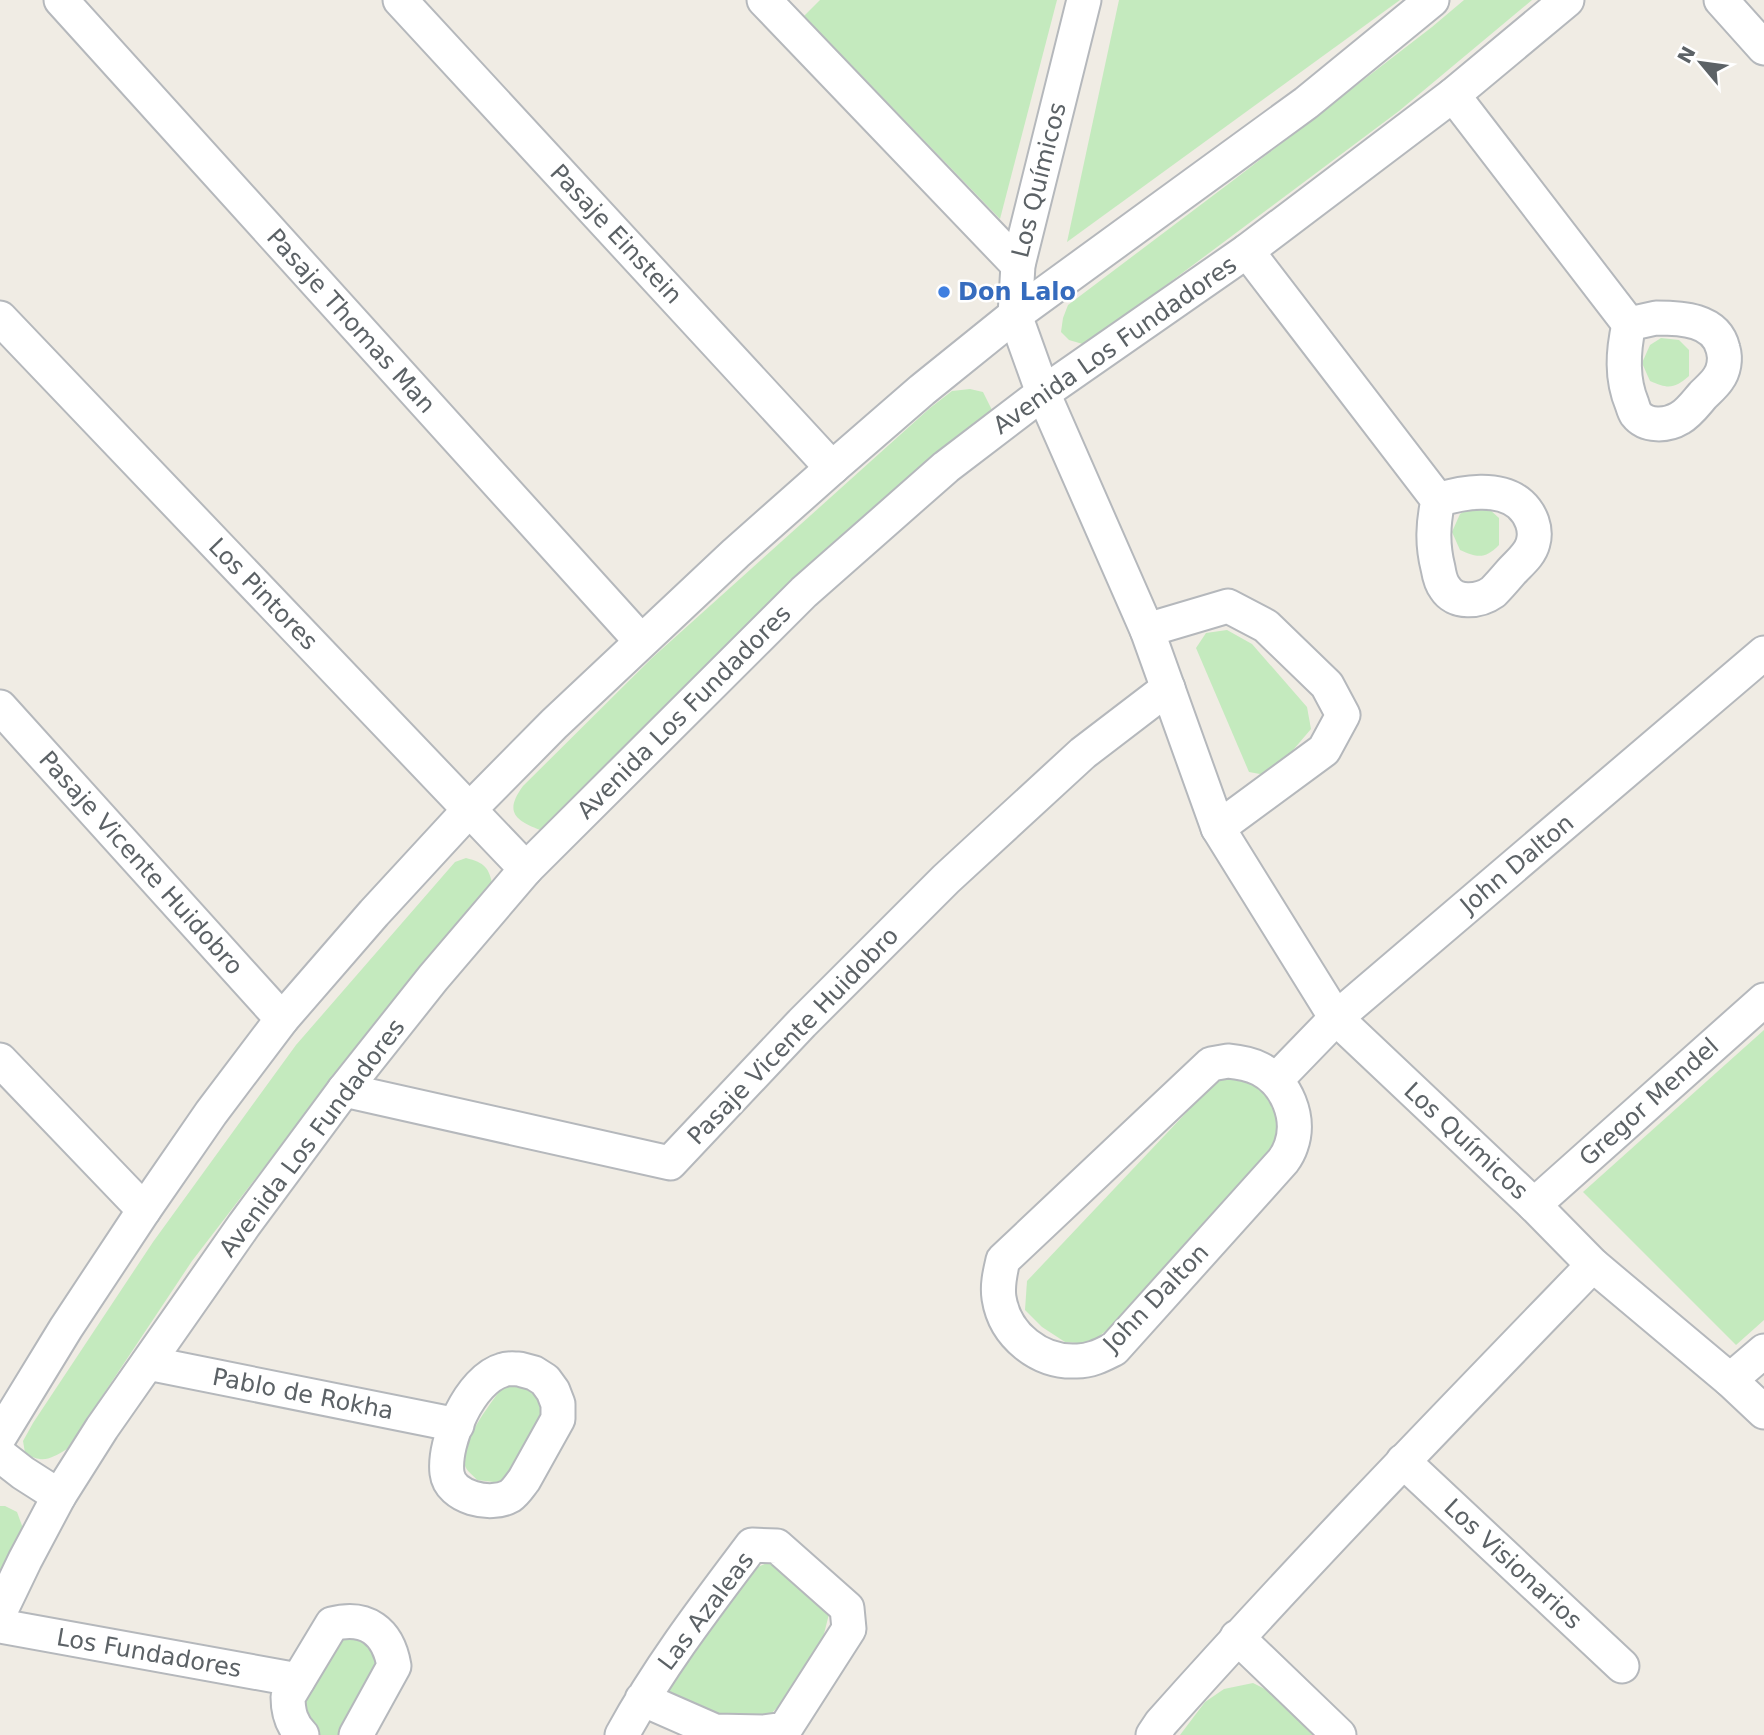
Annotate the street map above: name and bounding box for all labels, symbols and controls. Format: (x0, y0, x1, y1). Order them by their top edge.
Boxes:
north arrow (1666, 28, 1736, 98)
text: N (1673, 42, 1700, 67)
street label: Los Químicos (1006, 99, 1072, 261)
street label: Pasaje Einstein (544, 159, 688, 309)
street label: Pasaje Thomas Man (261, 223, 441, 419)
street label: Avenida Los Fundadores (988, 250, 1242, 440)
place label: Don Lalo (958, 278, 1076, 306)
marker: Don Lalo (936, 284, 952, 300)
street label: Los Pintores (203, 532, 323, 656)
street label: Avenida Los Fundadores (571, 599, 797, 825)
street label: Pasaje Vicente Huidobro (33, 745, 249, 981)
street label: John Dalton (1453, 809, 1579, 921)
street label: Pasaje Vicente Huidobro (682, 922, 904, 1150)
street label: Avenida Los Fundadores (213, 1014, 411, 1262)
street label: Gregor Mendel (1574, 1032, 1724, 1172)
street label: Los Químicos (1398, 1077, 1534, 1205)
street label: John Dalton (1096, 1238, 1214, 1359)
street label: Pablo de Rokha (210, 1363, 396, 1425)
street label: Los Visionarios (1438, 1493, 1588, 1635)
street label: Las Azaleas (653, 1546, 759, 1676)
street label: Los Fundadores (54, 1623, 244, 1683)

